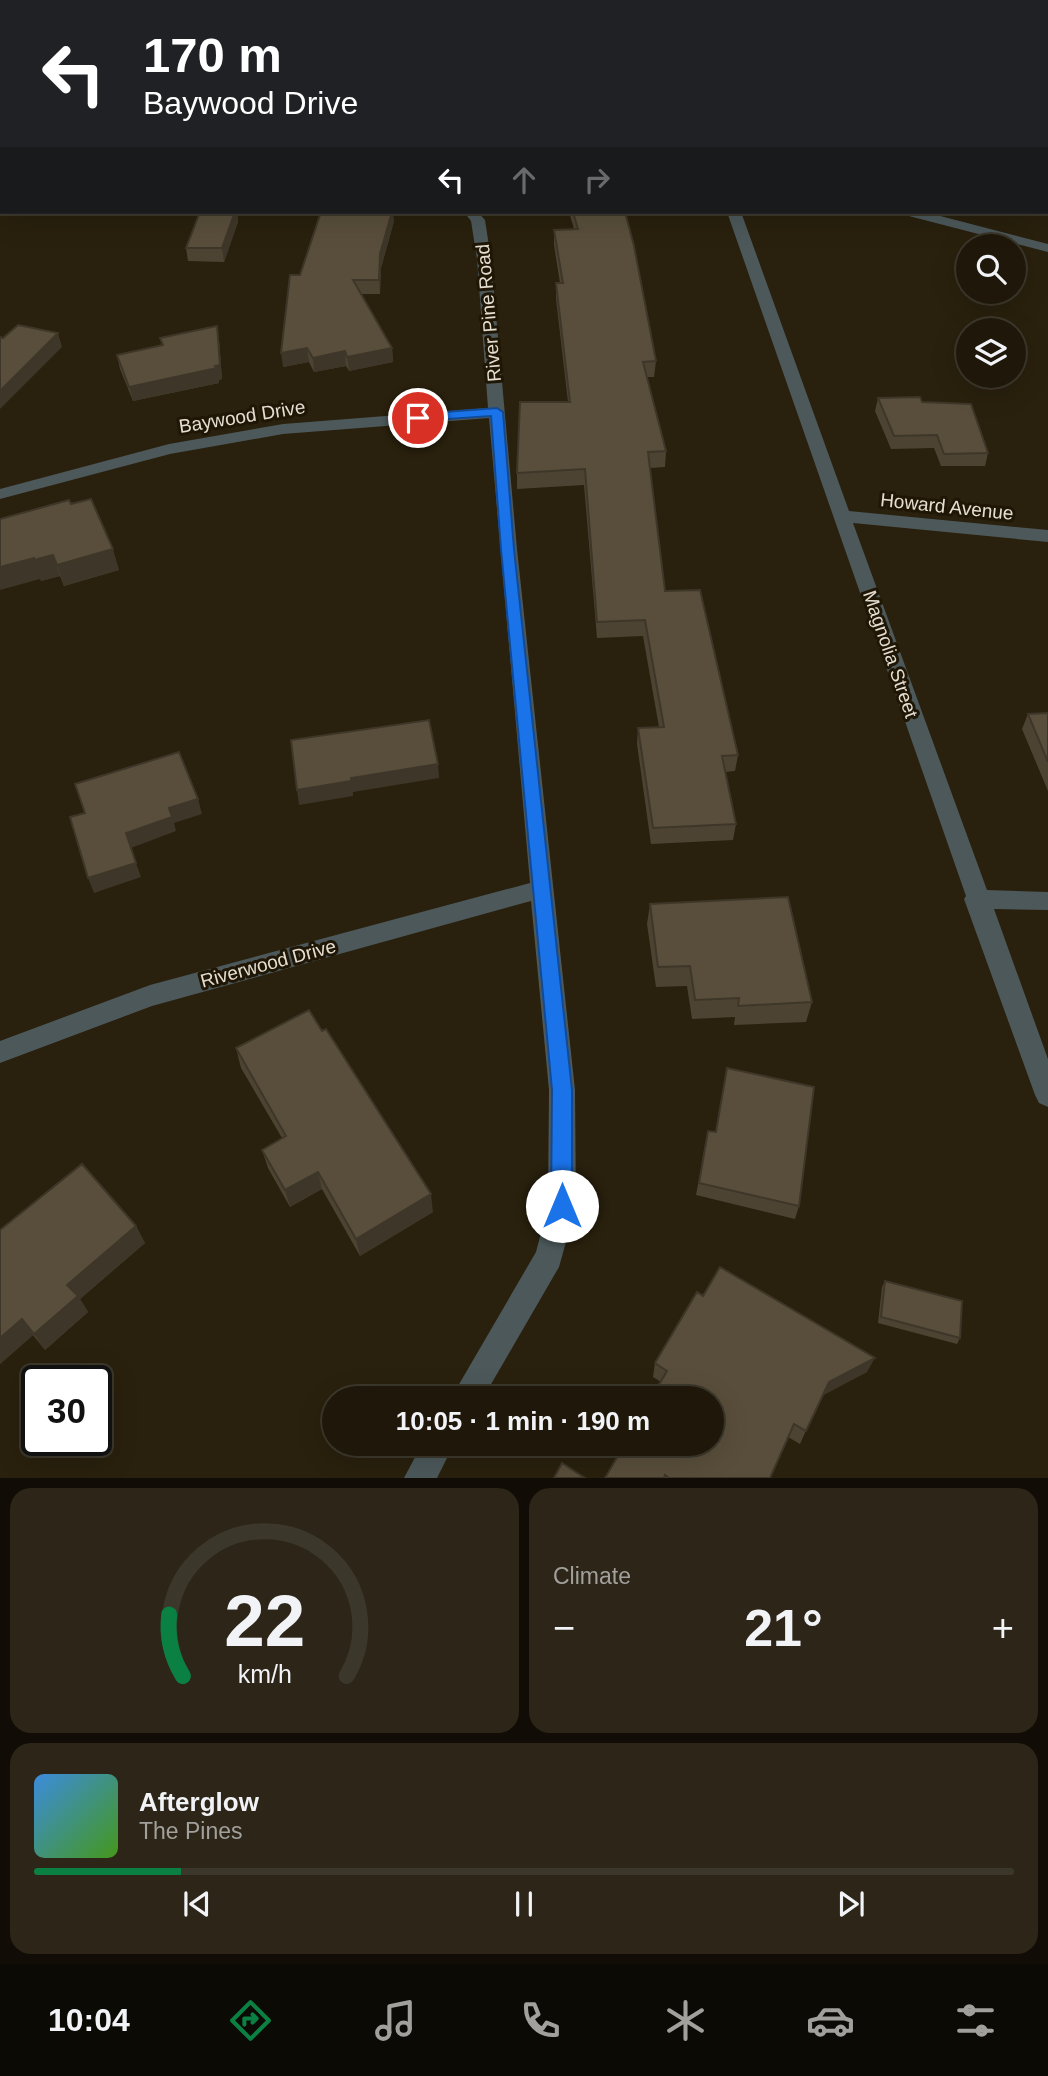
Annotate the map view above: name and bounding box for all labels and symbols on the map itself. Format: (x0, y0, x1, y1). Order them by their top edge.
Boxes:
street label: River Pine Road (472, 243, 505, 383)
pin (388, 388, 448, 448)
street label: Baywood Drive (177, 396, 307, 437)
street label: Howard Avenue (879, 489, 1015, 524)
street label: Magnolia Street (859, 588, 922, 721)
street label: Riverwood Drive (198, 935, 338, 992)
position arrow (525, 1169, 599, 1243)
speed limit sign: 30 (21, 1365, 112, 1456)

